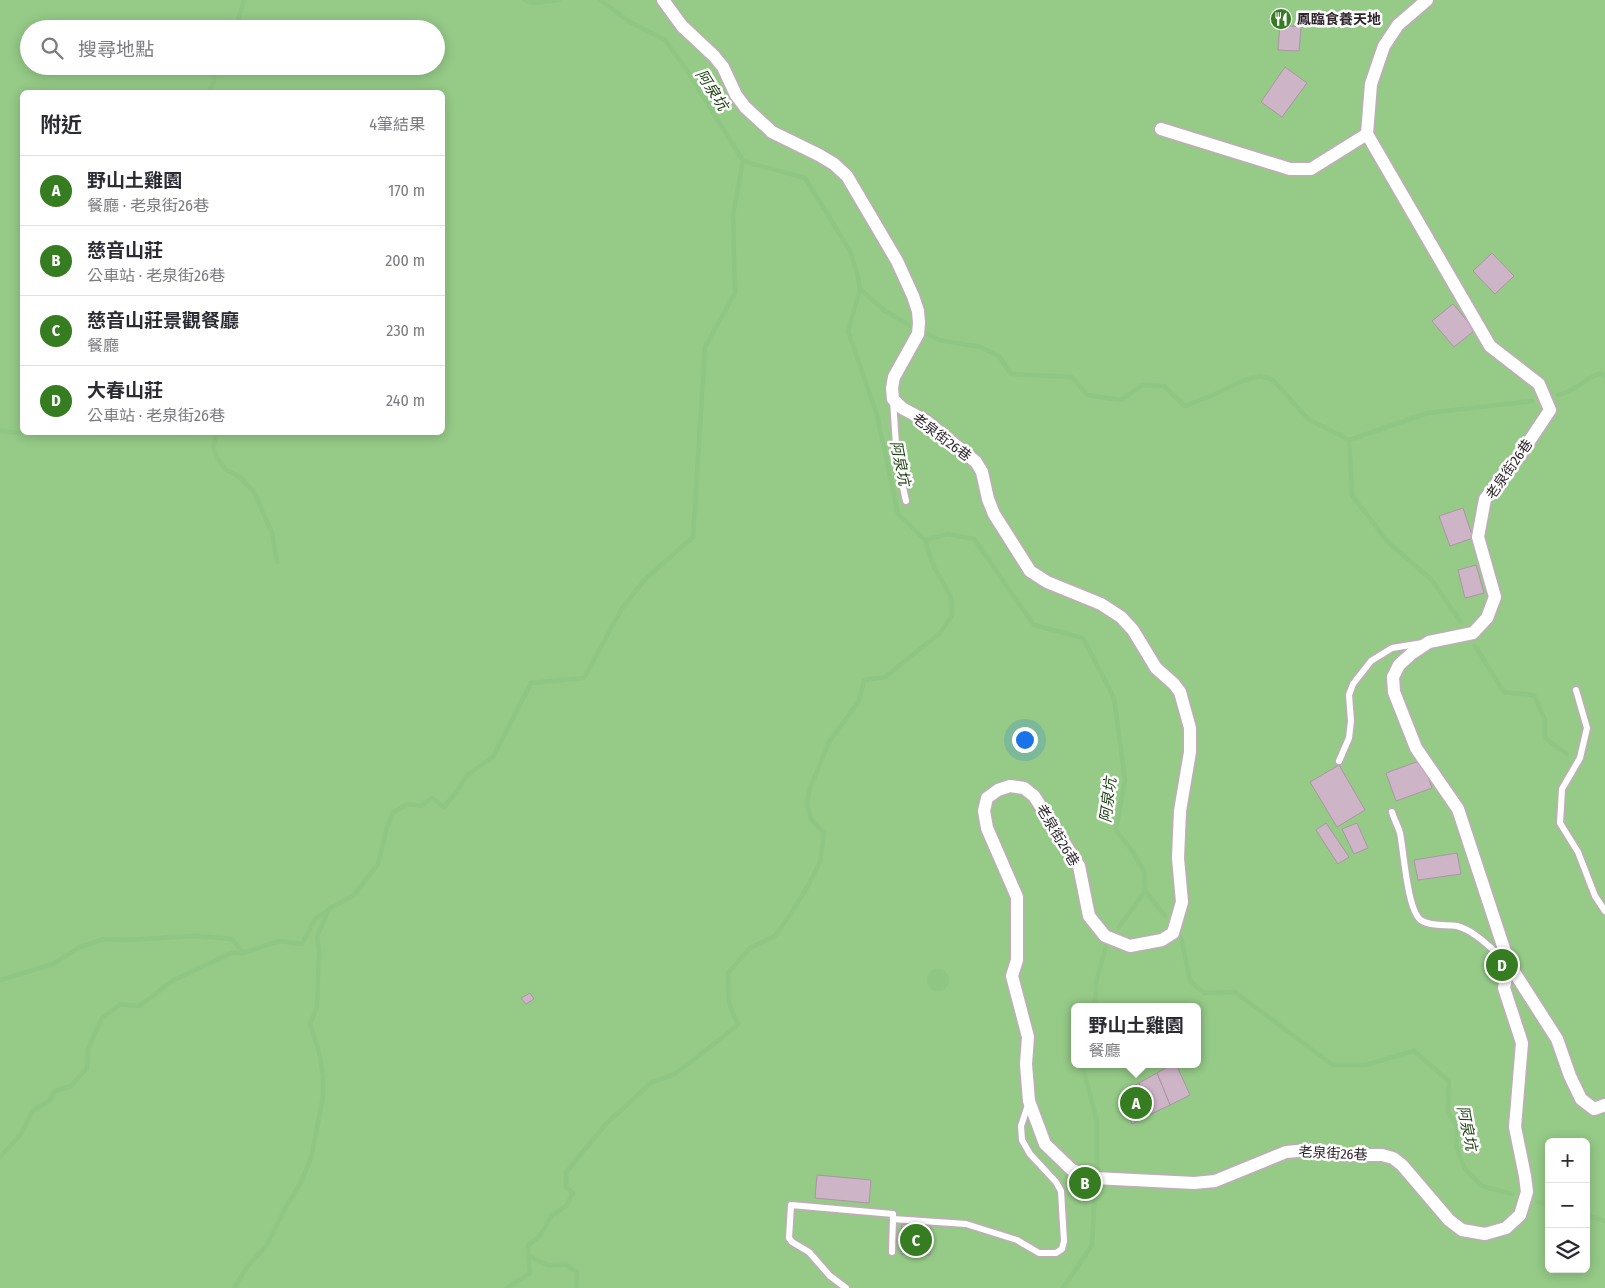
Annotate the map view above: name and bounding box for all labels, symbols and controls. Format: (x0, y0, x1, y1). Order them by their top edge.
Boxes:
restaurant icon: 鳳臨食養天地 (1269, 7, 1293, 31)
place label: 鳳臨食養天地 (1297, 11, 1381, 28)
search box (20, 20, 445, 75)
icon: search (38, 34, 66, 62)
text: 搜尋地點 (78, 38, 154, 61)
water label: 阿泉坑 (692, 66, 733, 115)
text: 附近 (40, 112, 82, 138)
text: 4筆結果 (369, 115, 425, 134)
text: 野山土雞園 (87, 169, 182, 192)
text: A (52, 181, 60, 200)
text: 170 m (388, 181, 425, 200)
text: 餐廳 · 老泉街26巷 (87, 196, 209, 215)
text: 慈音山莊 (87, 239, 163, 262)
text: B (52, 251, 60, 270)
text: 200 m (385, 251, 425, 270)
text: 公車站 · 老泉街26巷 (87, 266, 225, 285)
text: 慈音山莊景觀餐廳 (87, 309, 239, 332)
text: C (52, 321, 60, 340)
text: 230 m (386, 321, 425, 340)
text: 餐廳 (87, 336, 119, 355)
text: 大春山莊 (87, 379, 163, 402)
text: D (51, 391, 61, 410)
text: 240 m (386, 391, 425, 410)
text: 公車站 · 老泉街26巷 (87, 406, 225, 425)
street label: 老泉街26巷 (909, 410, 974, 465)
street label: 老泉街26巷 (1483, 436, 1536, 502)
water label: 阿泉坑 (887, 439, 914, 489)
your location (1012, 727, 1038, 753)
water label: 阿泉坑 (1096, 775, 1120, 823)
street label: 老泉街26巷 (1032, 801, 1083, 869)
pin: D (1486, 946, 1518, 984)
popup (1071, 1003, 1201, 1068)
text: 野山土雞園 (1088, 1014, 1184, 1037)
text: 餐廳 (1088, 1041, 1121, 1060)
pin: A (1120, 1084, 1152, 1122)
water label: 阿泉坑 (1454, 1104, 1481, 1154)
map controls (1545, 1138, 1590, 1273)
button: + (1545, 1138, 1590, 1183)
street label: 老泉街26巷 (1298, 1143, 1368, 1164)
pin: B (1069, 1164, 1101, 1202)
button: − (1545, 1183, 1590, 1228)
pin: C (900, 1221, 932, 1259)
button: layers (1545, 1228, 1590, 1273)

